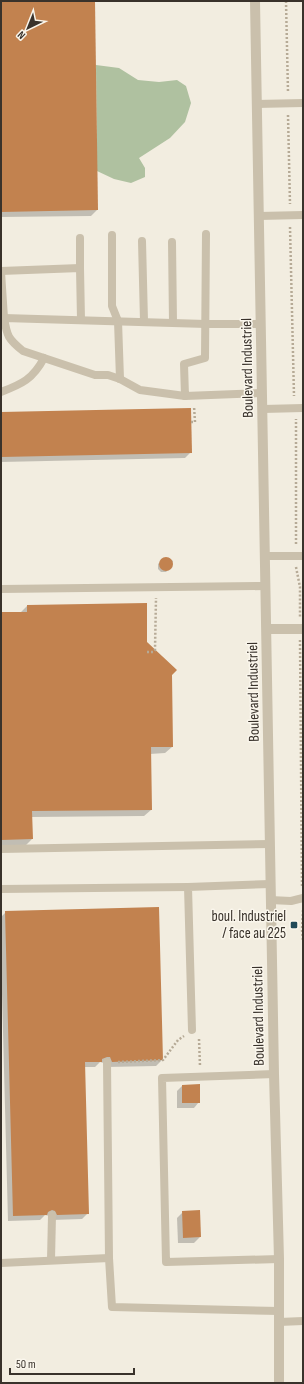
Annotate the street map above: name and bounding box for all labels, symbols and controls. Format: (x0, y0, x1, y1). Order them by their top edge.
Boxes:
north arrow (8, 8, 48, 48)
text: N (15, 28, 28, 42)
street label: Boulevard Industriel (237, 318, 258, 418)
street label: Boulevard Industriel (243, 642, 264, 742)
place label: boul. Industriel / face au 225 (211, 907, 286, 943)
marker: boul. Industriel / face au 225 (289, 920, 299, 930)
street label: Boulevard Industriel (248, 966, 269, 1066)
scale bar (10, 1350, 134, 1376)
text: 50 m (16, 1357, 36, 1372)

